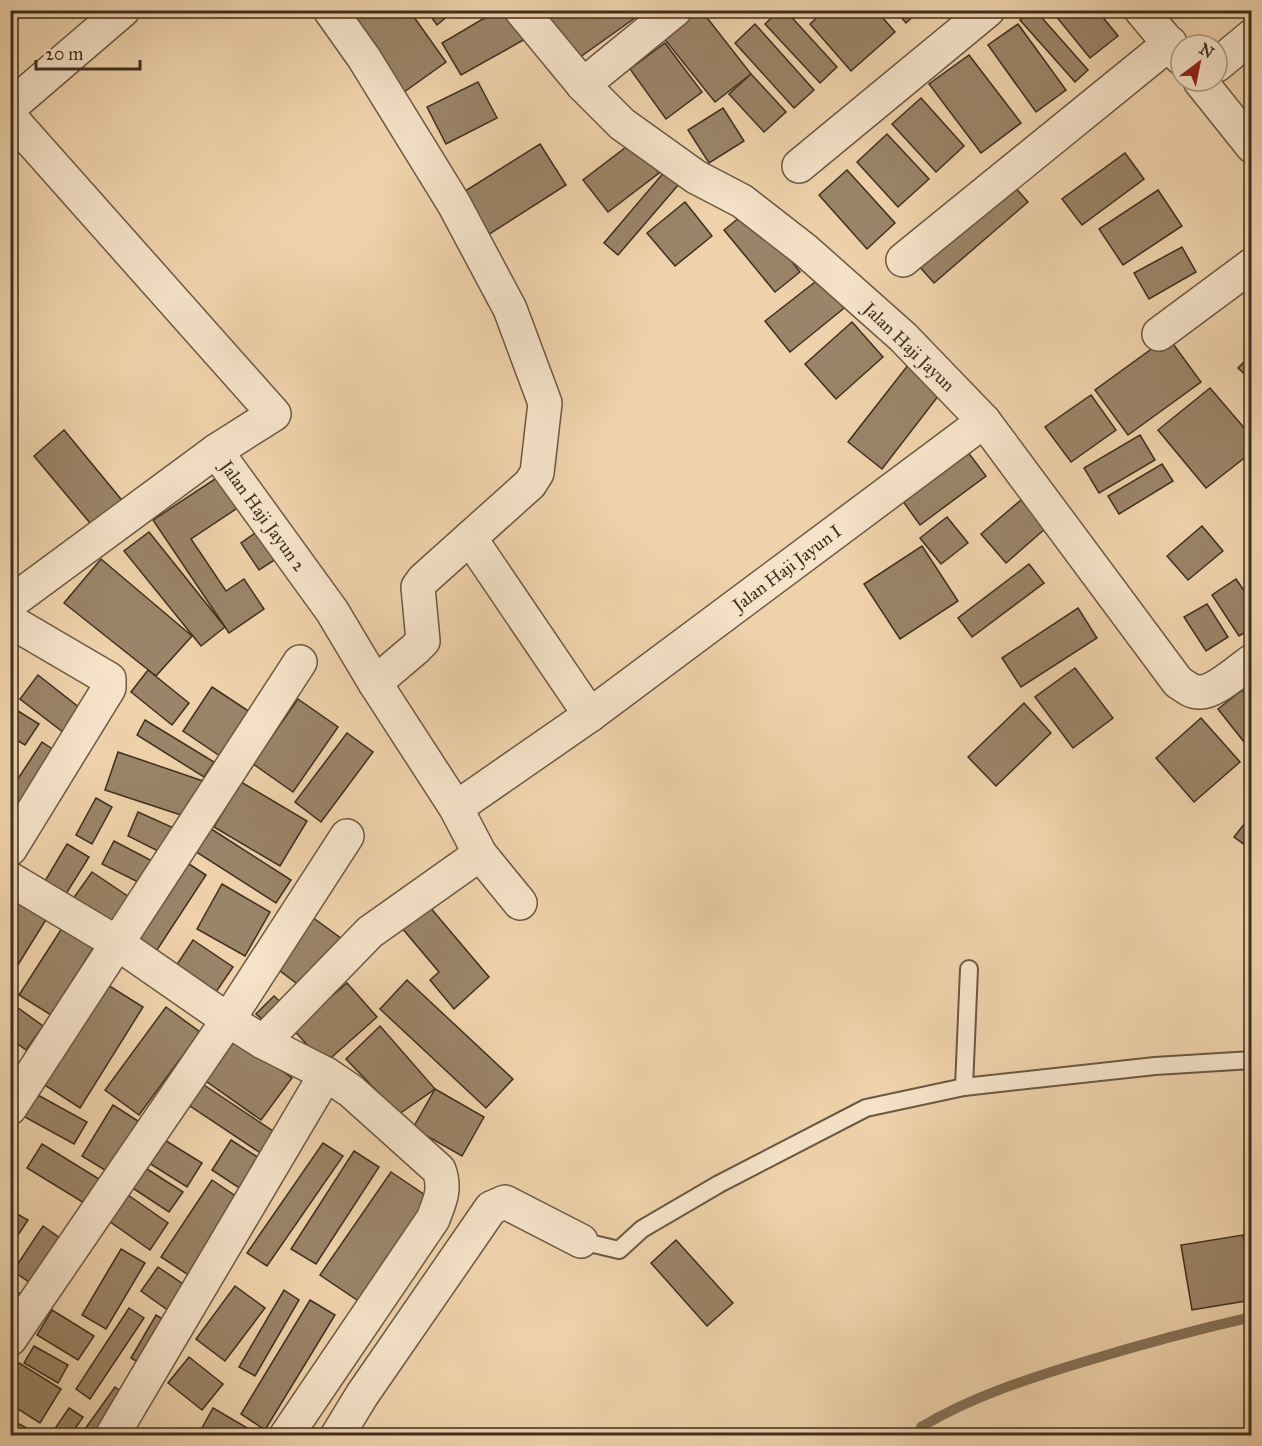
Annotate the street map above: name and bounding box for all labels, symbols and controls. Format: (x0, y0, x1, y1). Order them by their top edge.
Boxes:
scale bar (36, 33, 140, 71)
north arrow (1169, 33, 1229, 93)
text: N (1196, 39, 1218, 63)
text: 20 m (45, 43, 83, 65)
street label: Jalan Haji Jayun (856, 296, 960, 397)
street label: Jalan Haji Jayun 2 (213, 455, 311, 576)
street label: Jalan Haji Jayun I (727, 520, 847, 618)

